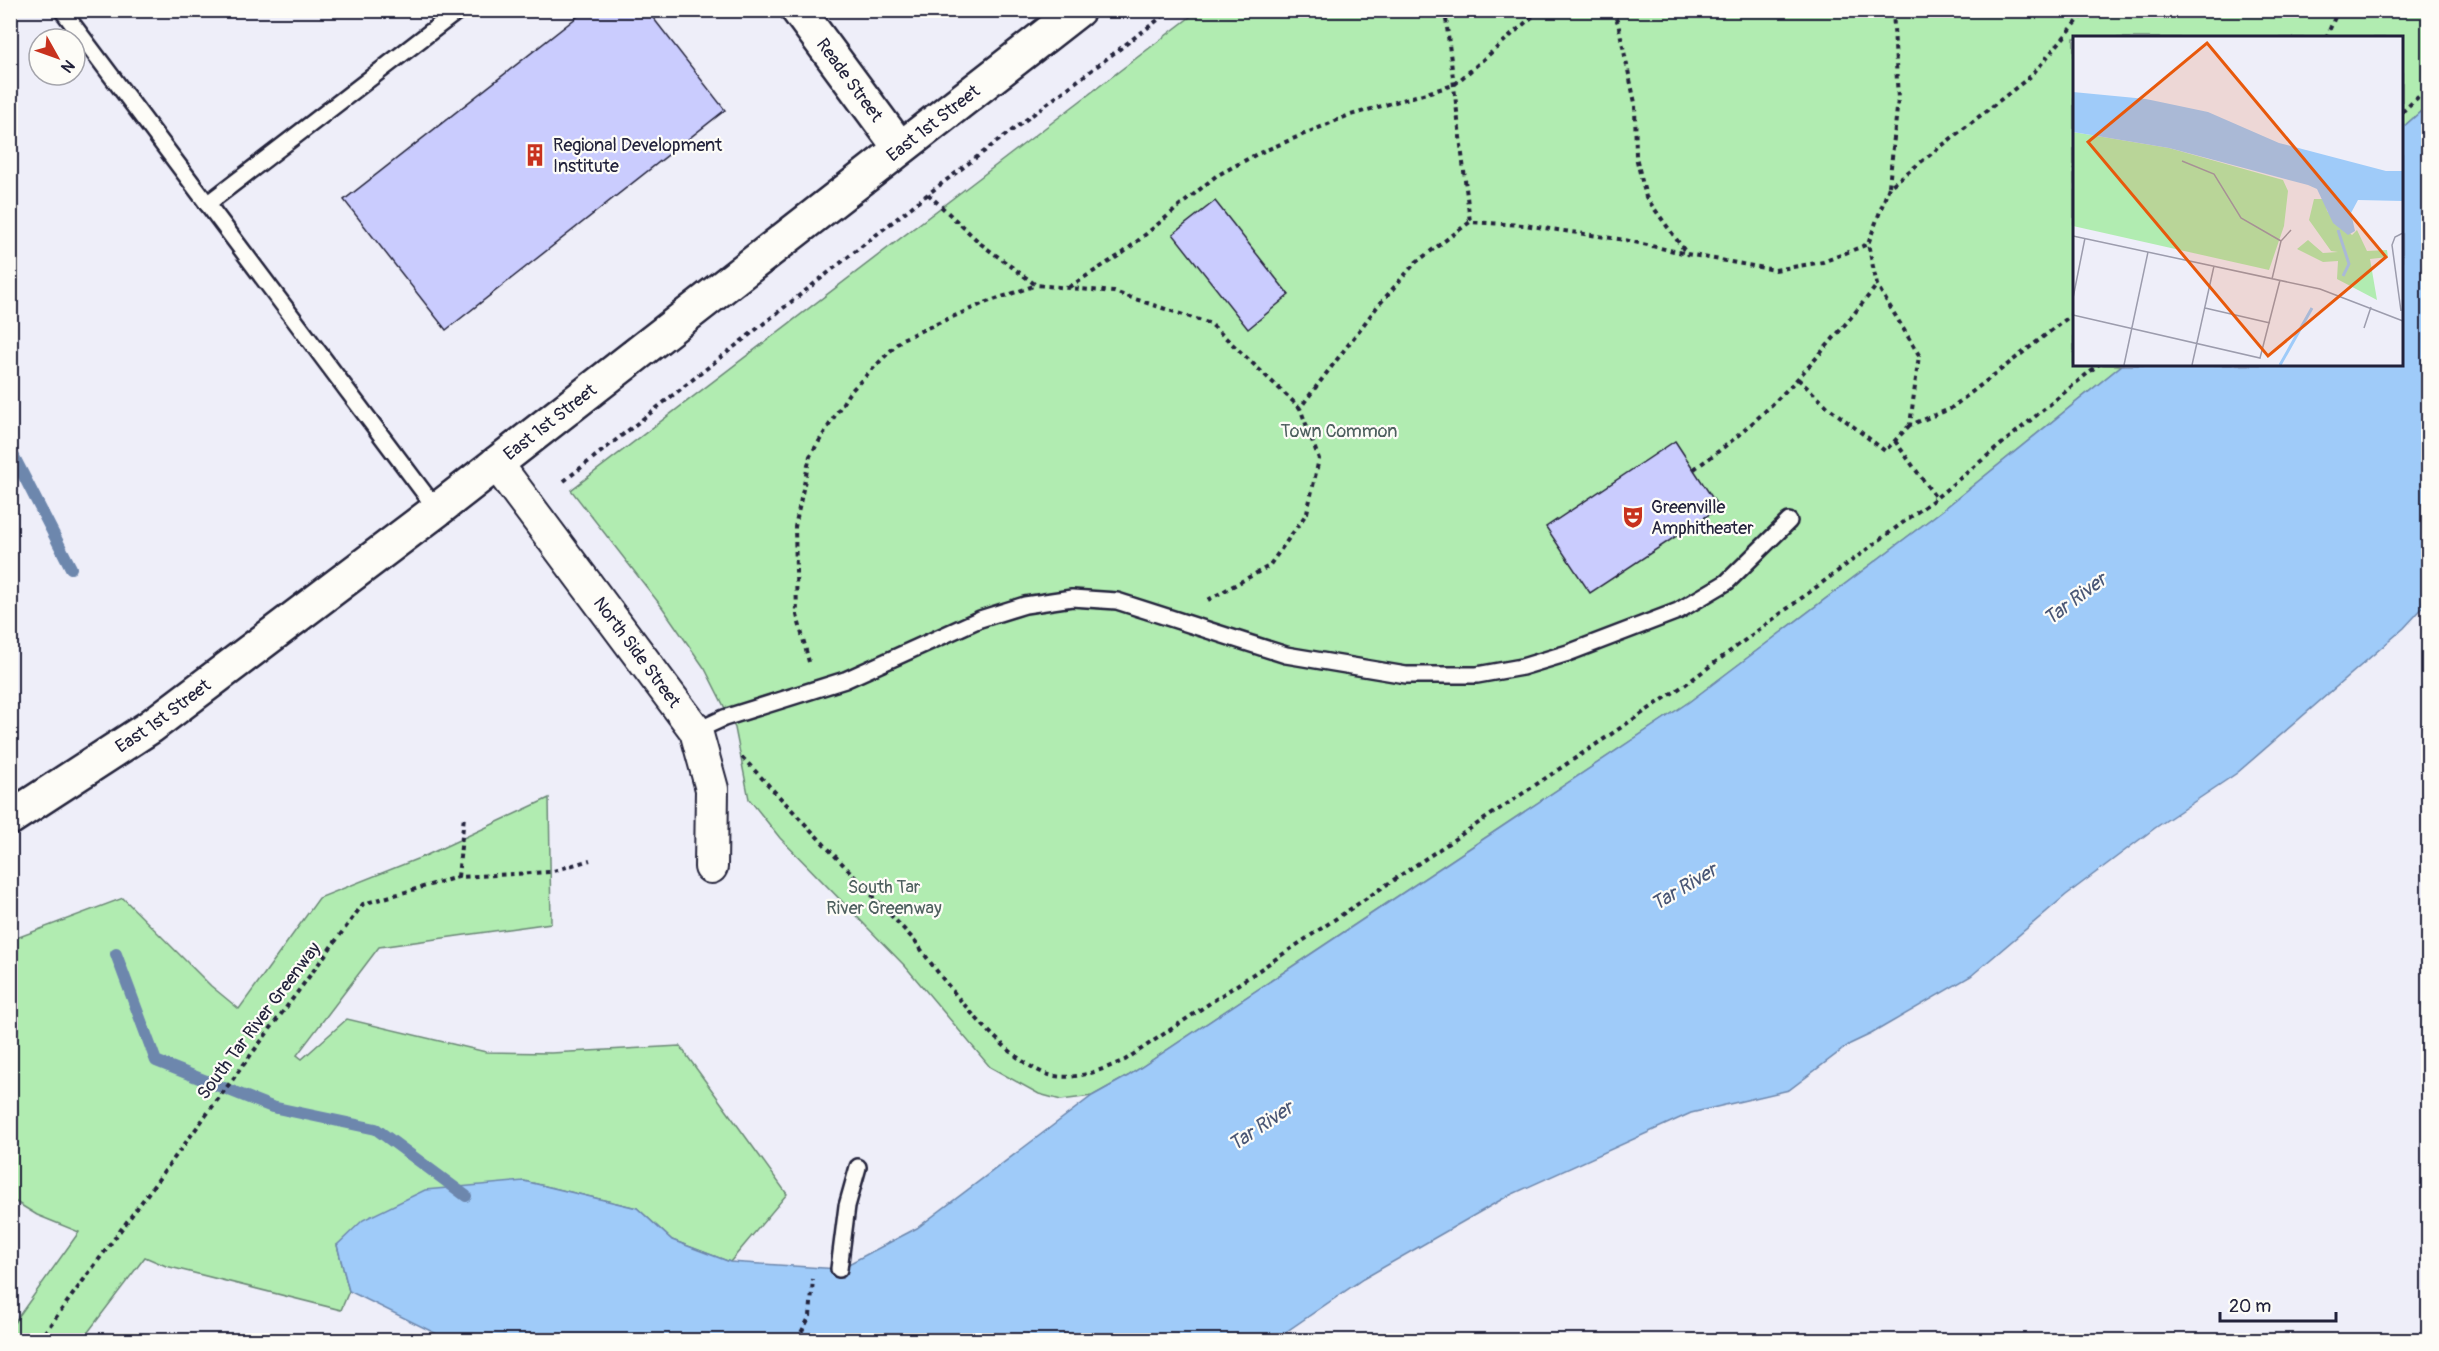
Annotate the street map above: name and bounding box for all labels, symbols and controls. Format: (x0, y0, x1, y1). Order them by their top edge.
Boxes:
north arrow (27, 27, 87, 87)
street label: Reade Street (811, 34, 889, 127)
inset map (2073, 36, 2403, 366)
text: N (56, 55, 79, 77)
street label: East 1st Street (882, 79, 985, 167)
place label: Regional Development Institute (553, 134, 723, 178)
building icon: Regional Development Institute (522, 142, 548, 168)
street label: East 1st Street (499, 378, 602, 465)
park label: Town Common (1281, 420, 1397, 443)
place label: Greenville Amphitheater (1651, 496, 1754, 540)
theatre icon: Greenville Amphitheater (1620, 504, 1646, 530)
water label: Tar River (2039, 566, 2114, 631)
street label: North Side Street (588, 592, 686, 713)
street label: East 1st Street (111, 673, 216, 758)
water label: Tar River (1647, 856, 1724, 916)
park label: South Tar River Greenway (826, 876, 942, 920)
street label: South Tar River Greenway (192, 937, 326, 1104)
water label: Tar River (1224, 1094, 1300, 1157)
scale bar (2220, 1285, 2336, 1323)
text: 20 m (2229, 1295, 2271, 1318)

